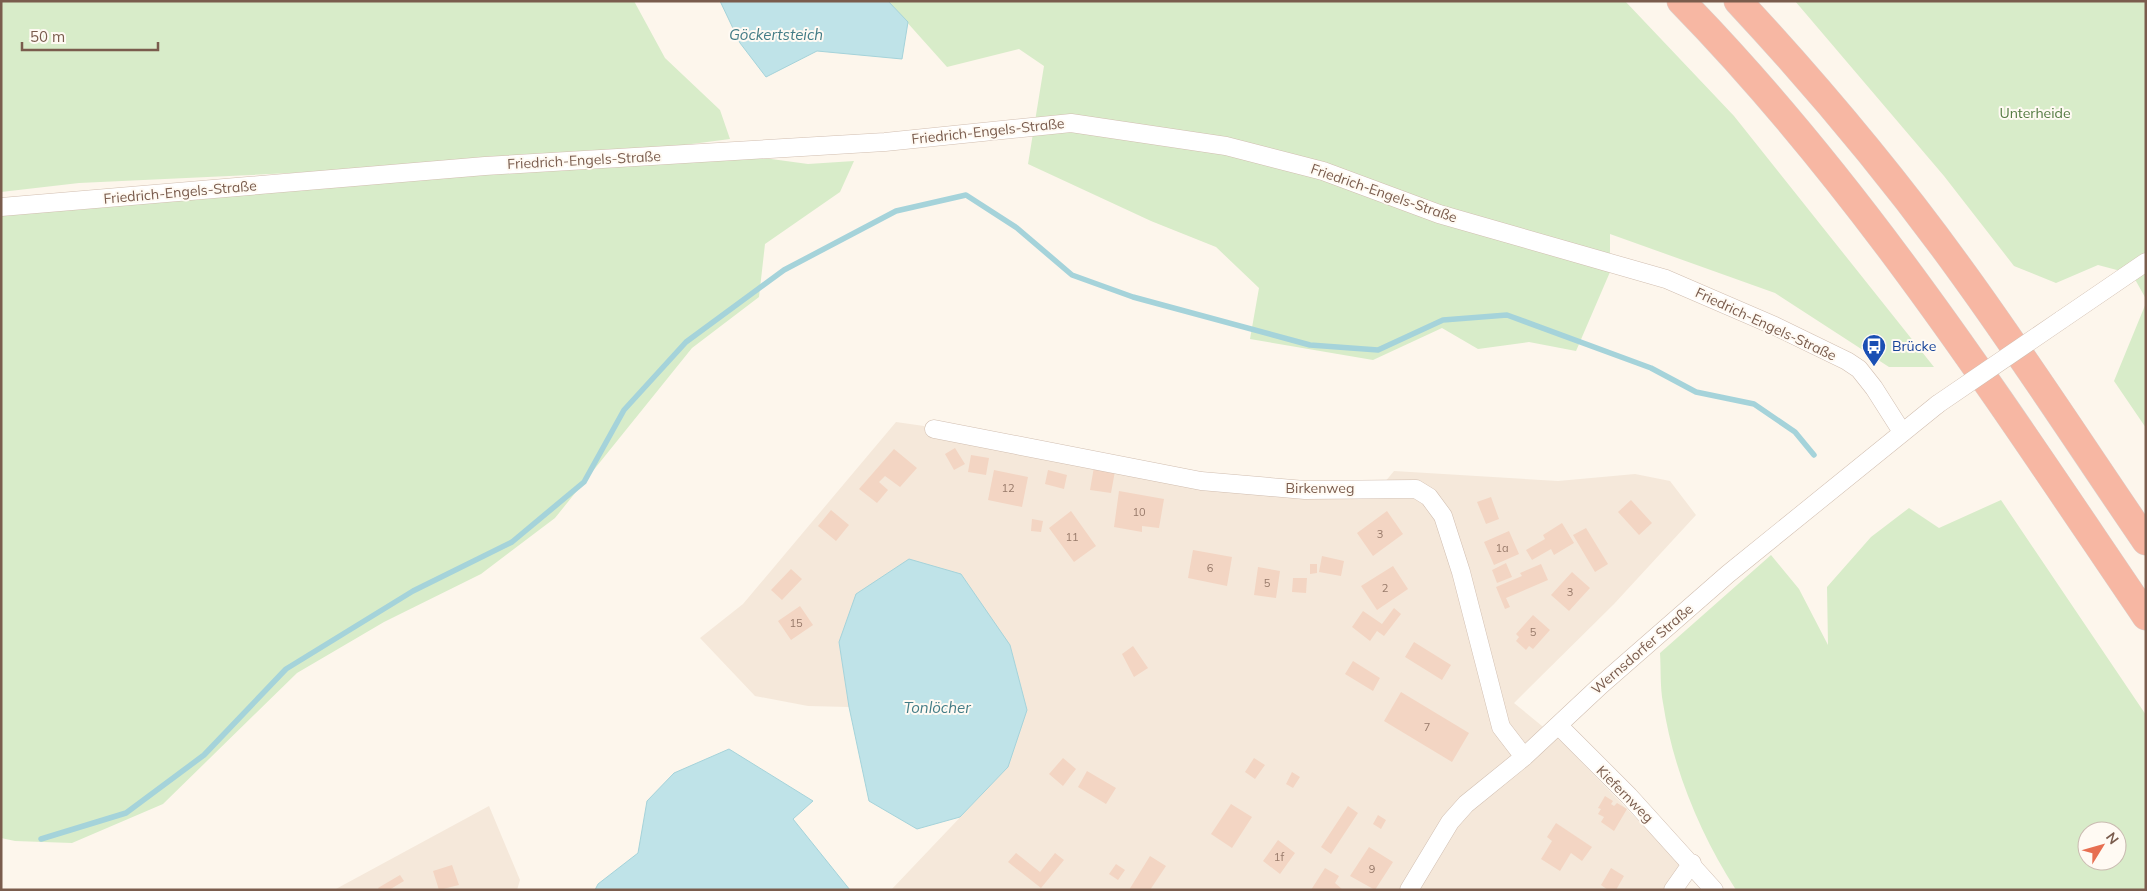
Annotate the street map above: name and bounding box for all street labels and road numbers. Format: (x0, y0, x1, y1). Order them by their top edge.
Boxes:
street label: Friedrich-Engels-Straße (911, 114, 1065, 148)
street label: Friedrich-Engels-Straße (507, 147, 661, 173)
street label: Friedrich-Engels-Straße (1308, 159, 1460, 227)
street label: Friedrich-Engels-Straße (103, 176, 257, 208)
street label: Friedrich-Engels-Straße (1693, 283, 1839, 365)
street label: Birkenweg (1286, 479, 1354, 497)
street label: Wernsdorfer Straße (1587, 600, 1697, 698)
street label: Kiefernweg (1593, 762, 1657, 826)

